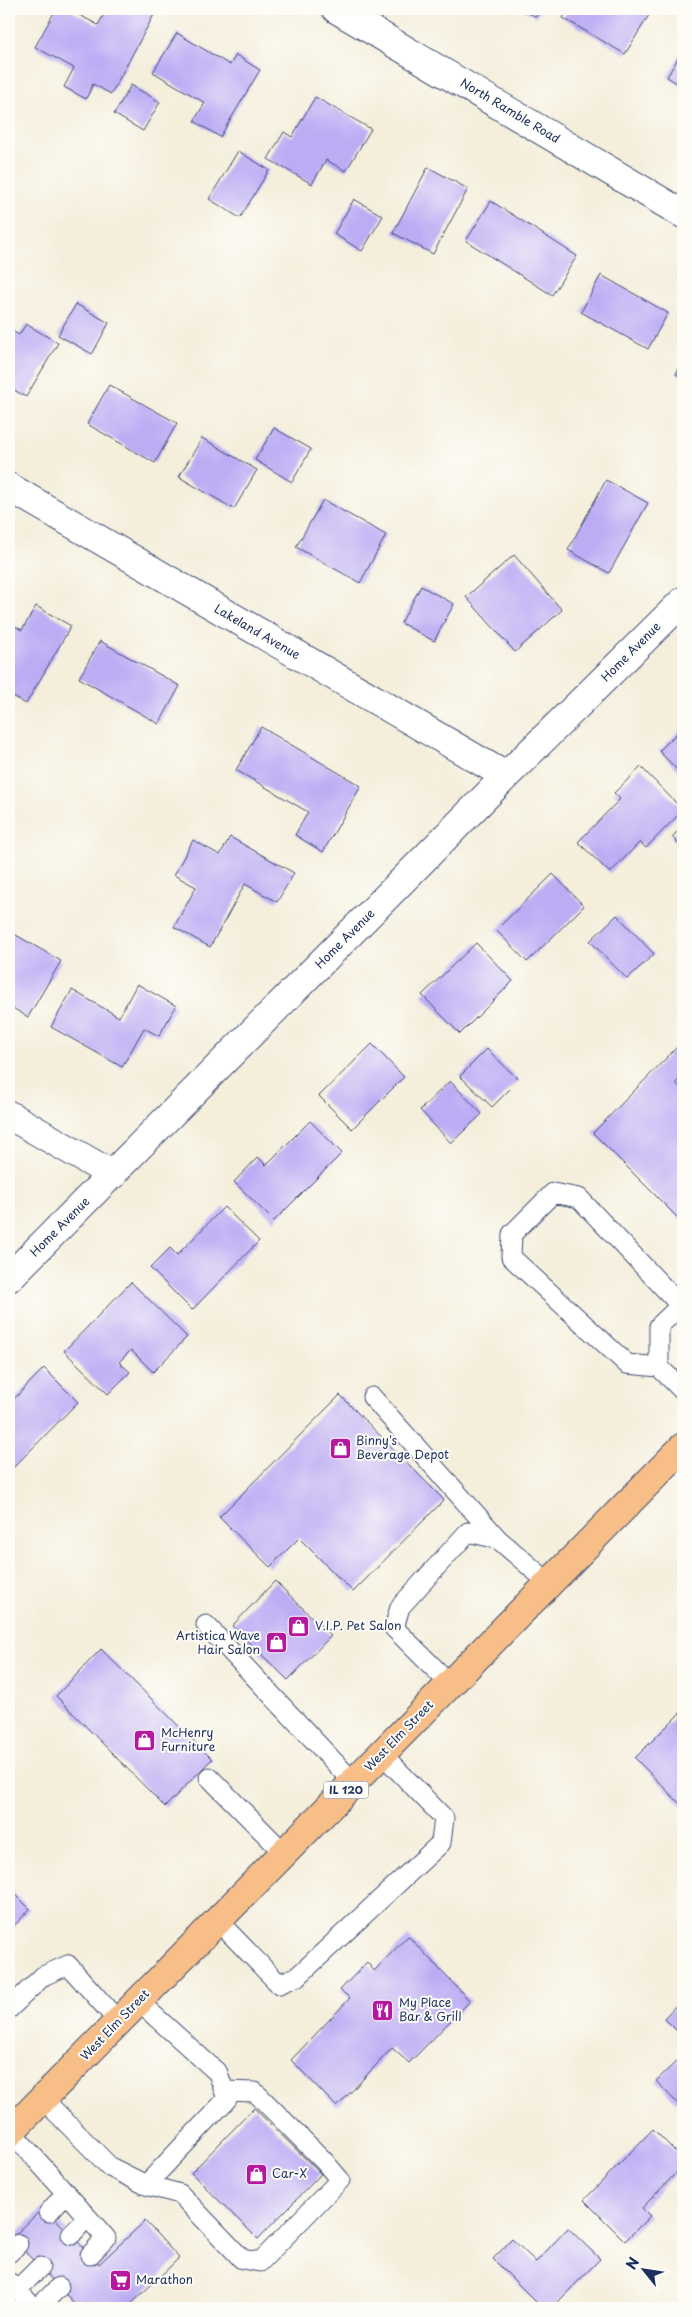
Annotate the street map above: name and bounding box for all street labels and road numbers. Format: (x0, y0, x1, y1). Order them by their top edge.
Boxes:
street label: North Ramble Road (457, 73, 564, 147)
street label: Lakeland Avenue (211, 599, 304, 663)
street label: Home Avenue (596, 617, 665, 685)
street label: Home Avenue (310, 904, 379, 972)
street label: Home Avenue (25, 1192, 94, 1260)
street label: West Elm Street (360, 1696, 437, 1775)
road number: IL 120 (324, 1782, 368, 1798)
street label: West Elm Street (76, 1985, 153, 2064)

